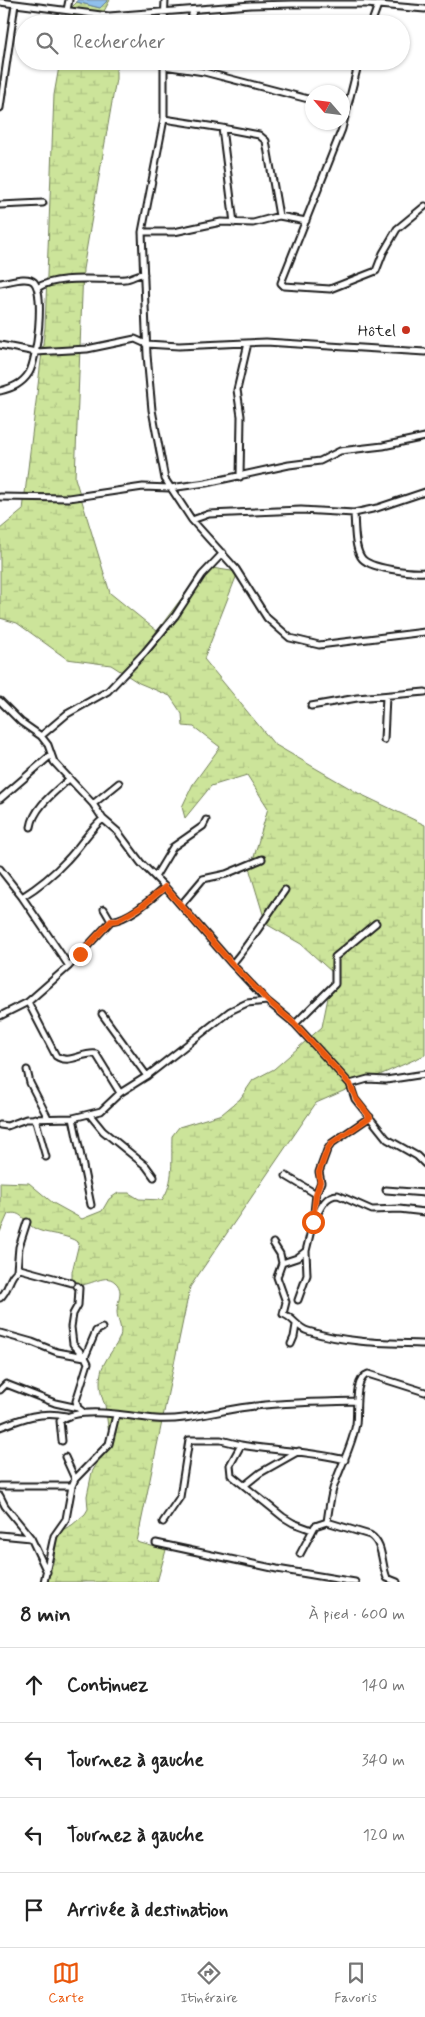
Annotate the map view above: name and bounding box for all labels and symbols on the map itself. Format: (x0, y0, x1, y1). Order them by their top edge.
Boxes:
north arrow (305, 85, 350, 130)
place label: Hôtel (358, 321, 396, 342)
marker: Hôtel (400, 324, 412, 336)
route end (69, 943, 92, 966)
route start (302, 1211, 325, 1234)

